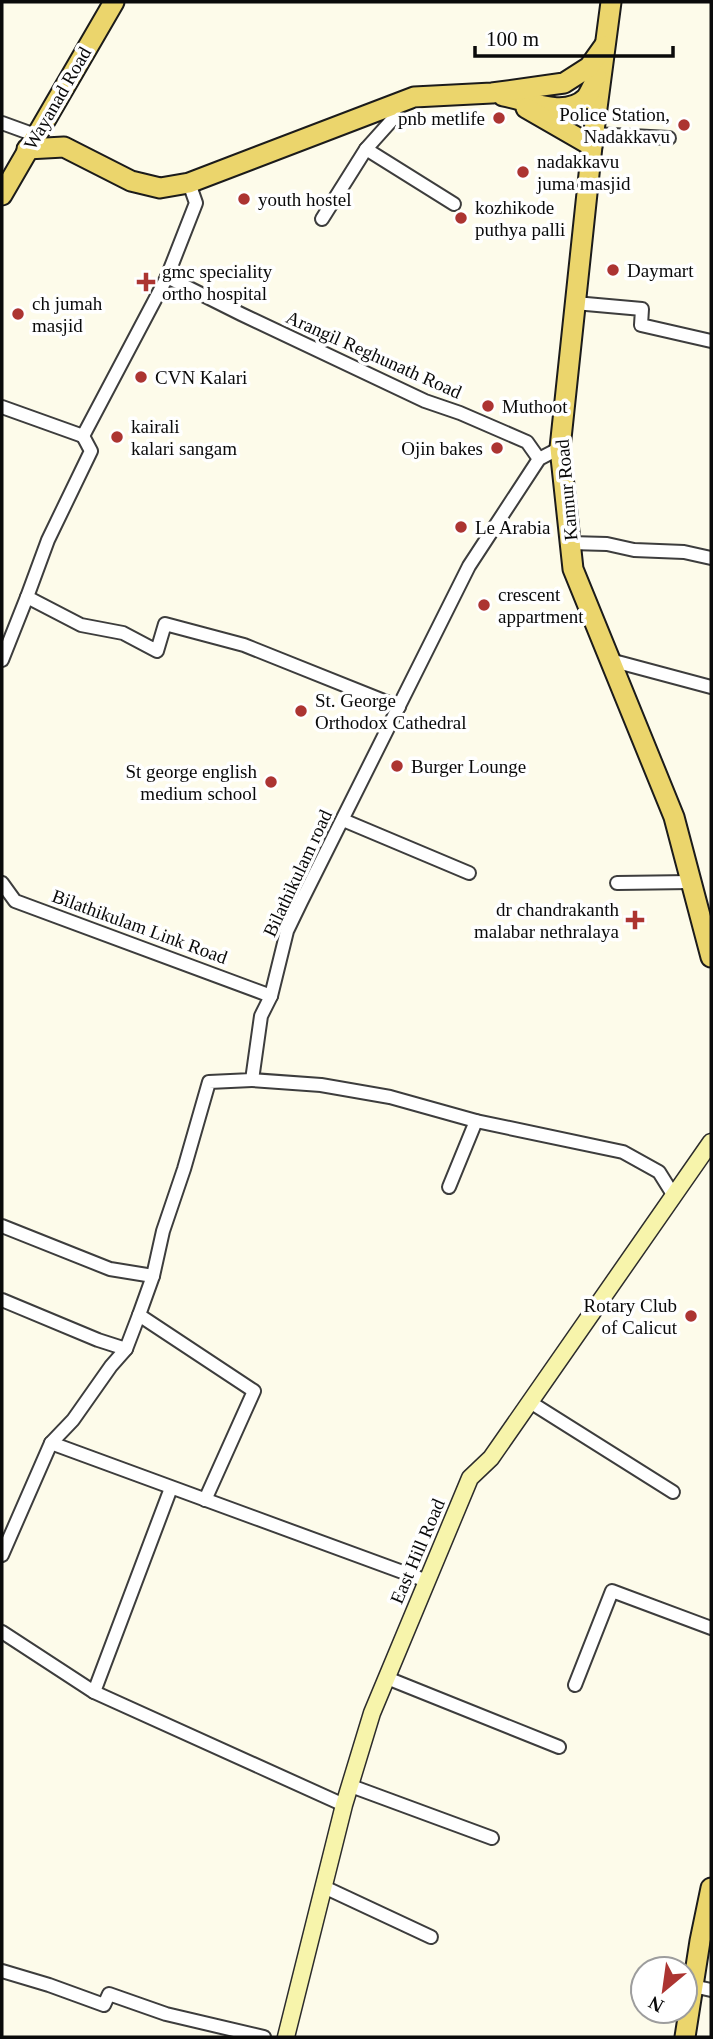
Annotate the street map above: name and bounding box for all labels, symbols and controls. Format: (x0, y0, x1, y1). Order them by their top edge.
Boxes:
scale bar (475, 14, 673, 58)
text: 100 m (486, 27, 539, 51)
street label: Wayanad Road (20, 43, 96, 153)
place label: Police Station, Nadakkavu (559, 104, 670, 147)
place label: pnb metlife (398, 108, 485, 129)
marker: pnb metlife (491, 110, 507, 126)
marker: Police Station, Nadakkavu (676, 117, 692, 133)
place label: nadakkavu juma masjid (536, 151, 631, 194)
marker: nadakkavu juma masjid (515, 164, 531, 180)
place label: youth hostel (258, 189, 351, 210)
marker: youth hostel (236, 191, 252, 207)
place label: kozhikode puthya palli (475, 197, 565, 240)
marker: kozhikode puthya palli (453, 210, 469, 226)
place label: Daymart (627, 260, 694, 281)
place label: gmc speciality ortho hospital (162, 261, 273, 304)
marker: Daymart (605, 262, 621, 278)
marker: gmc speciality ortho hospital (136, 272, 156, 292)
place label: ch jumah masjid (32, 293, 103, 336)
marker: ch jumah masjid (10, 306, 26, 322)
street label: Arangil Reghunath Road (283, 306, 465, 403)
place label: CVN Kalari (155, 367, 247, 388)
marker: CVN Kalari (133, 369, 149, 385)
place label: Muthoot (502, 396, 568, 417)
marker: Muthoot (480, 398, 496, 414)
place label: kairali kalari sangam (131, 416, 237, 459)
marker: kairali kalari sangam (109, 429, 125, 445)
place label: Ojin bakes (401, 438, 483, 459)
street label: Kannur Road (552, 438, 581, 542)
marker: Ojin bakes (489, 440, 505, 456)
place label: Le Arabia (475, 517, 551, 538)
marker: Le Arabia (453, 519, 469, 535)
place label: crescent appartment (498, 584, 584, 627)
marker: crescent appartment (476, 597, 492, 613)
place label: St. George Orthodox Cathedral (315, 690, 466, 733)
marker: St. George Orthodox Cathedral (293, 703, 309, 719)
place label: Burger Lounge (411, 756, 526, 777)
marker: Burger Lounge (389, 758, 405, 774)
place label: St george english medium school (125, 761, 257, 804)
marker: St george english medium school (263, 774, 279, 790)
street label: Bilathikulam road (259, 806, 336, 940)
street label: Bilathikulam Link Road (49, 885, 231, 968)
place label: dr chandrakanth malabar nethralaya (474, 899, 620, 942)
marker: dr chandrakanth malabar nethralaya (625, 910, 645, 930)
place label: Rotary Club of Calicut (584, 1295, 678, 1338)
marker: Rotary Club of Calicut (683, 1308, 699, 1324)
street label: East Hill Road (386, 1495, 449, 1607)
north arrow (629, 1955, 699, 2025)
text: N (645, 1992, 667, 2017)

